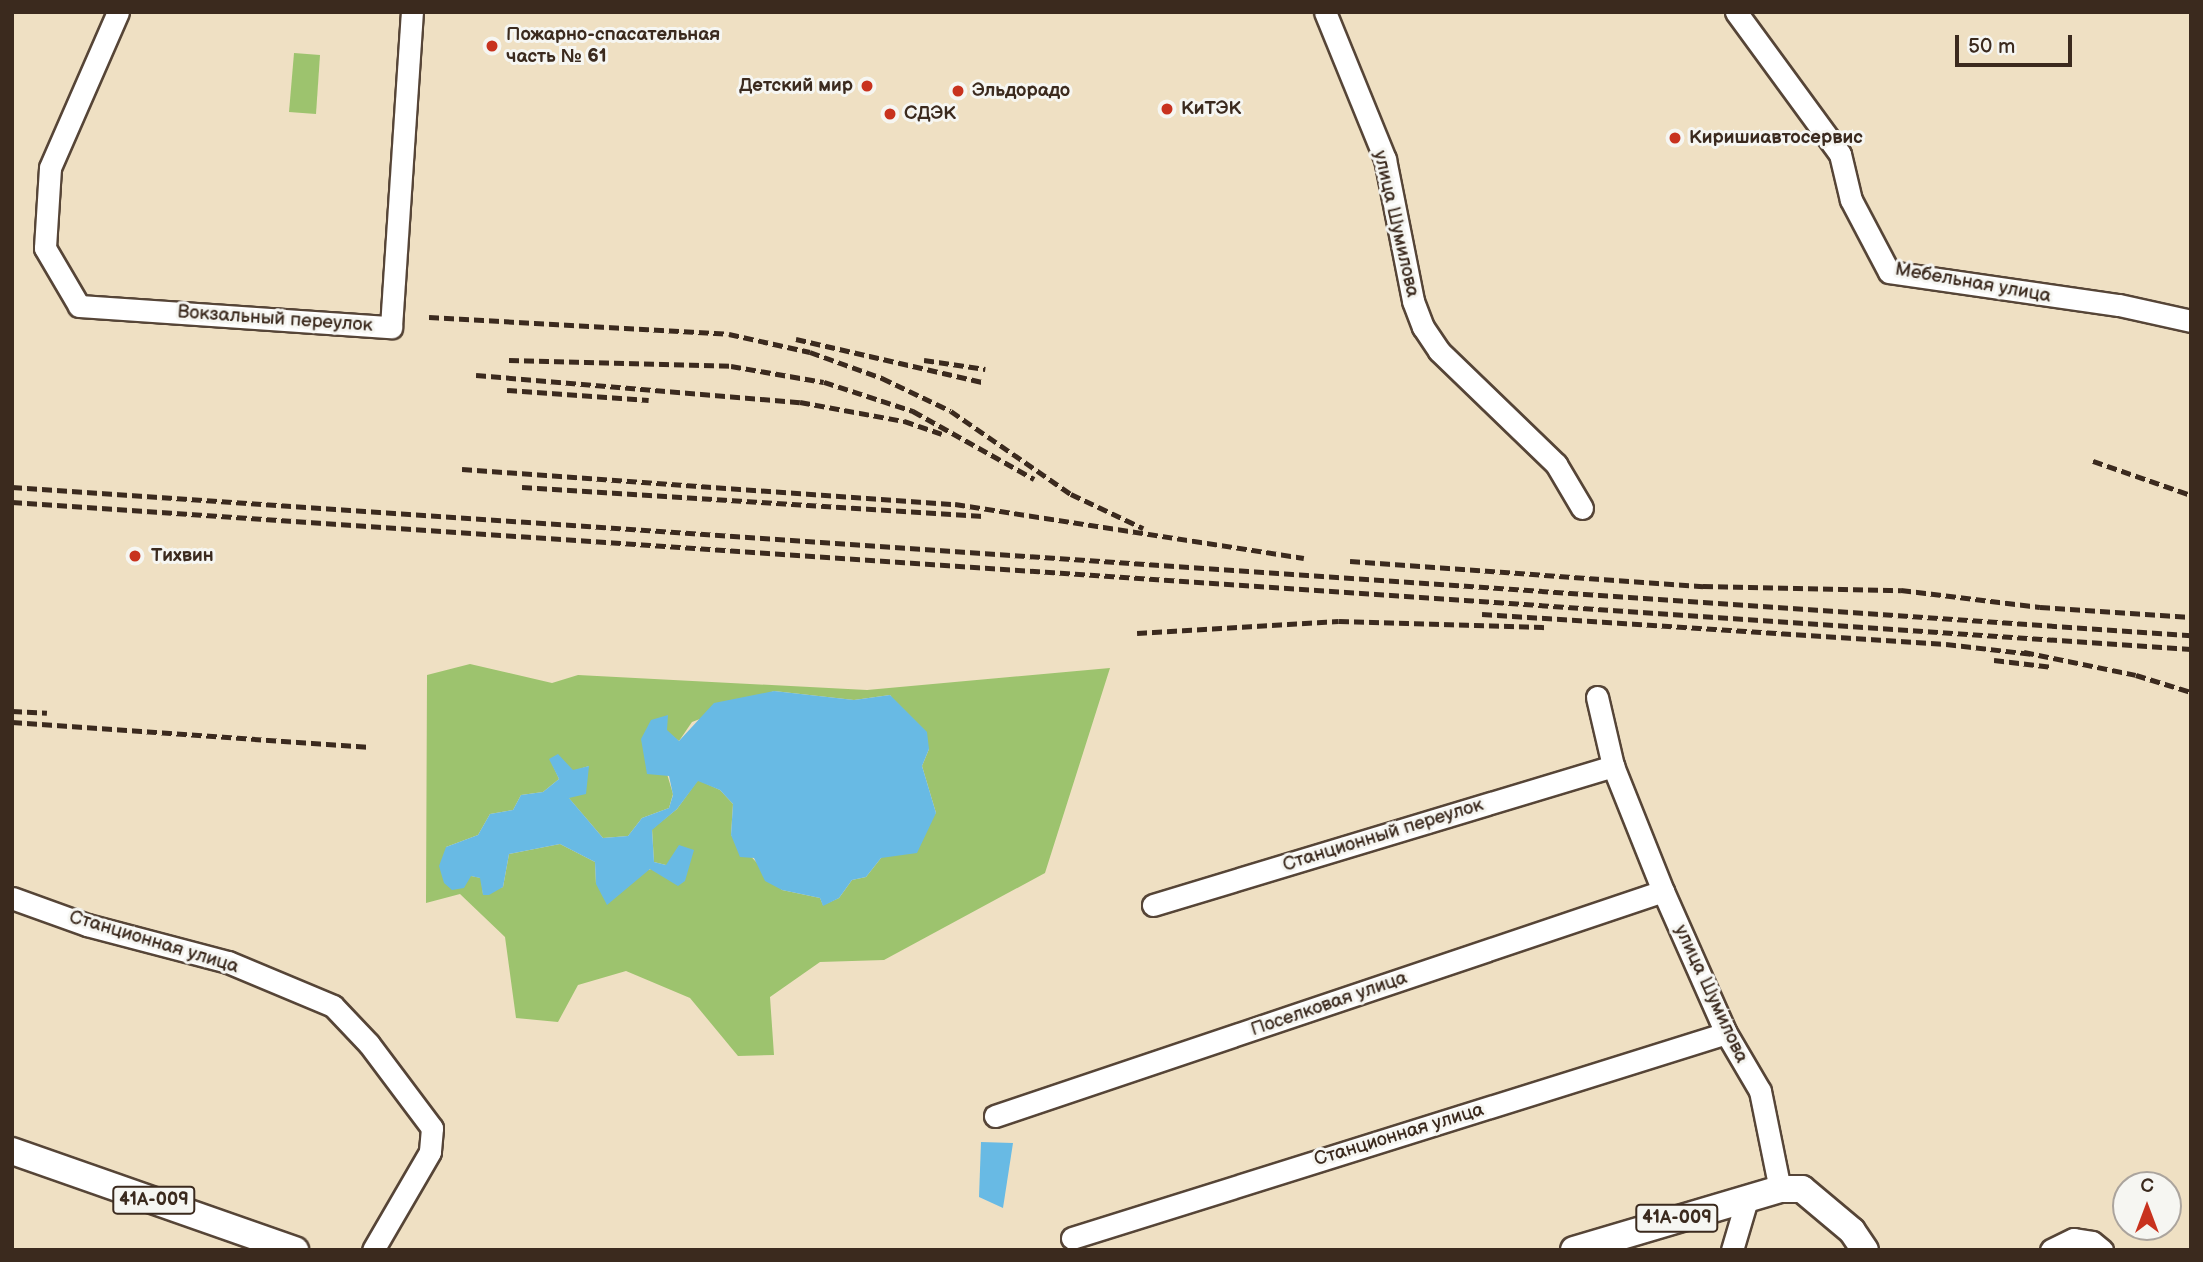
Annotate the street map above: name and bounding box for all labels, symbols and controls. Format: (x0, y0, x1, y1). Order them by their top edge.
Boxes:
scale bar (1958, 21, 2075, 65)
place label: Пожарно-спасательная часть № 61 (506, 24, 720, 68)
text: 50 m (1968, 34, 2015, 59)
marker: Пожарно-спасательная часть № 61 (484, 38, 500, 54)
place label: Детский мир (739, 75, 853, 97)
marker: Детский мир (859, 78, 875, 94)
place label: Эльдорадо (972, 80, 1070, 102)
marker: Эльдорадо (950, 83, 966, 99)
place label: КиТЭК (1181, 98, 1241, 120)
marker: КиТЭК (1159, 101, 1175, 117)
place label: СДЭК (904, 103, 956, 125)
marker: СДЭК (882, 106, 898, 122)
place label: Киришиавтосервис (1689, 127, 1863, 149)
marker: Киришиавтосервис (1667, 130, 1683, 146)
street label: улица Шумилова (1368, 148, 1424, 300)
street label: Мебельная улица (1893, 258, 2053, 308)
street label: Вокзальный переулок (177, 301, 373, 337)
place label: Тихвин (151, 545, 214, 567)
marker: Тихвин (125, 546, 145, 566)
street label: Станционный переулок (1280, 794, 1486, 876)
street label: Станционная улица (67, 905, 241, 979)
street label: улица Шумилова (1669, 921, 1753, 1067)
street label: Поселковая улица (1248, 967, 1410, 1041)
street label: Станционная улица (1312, 1098, 1486, 1172)
north arrow (2112, 1171, 2182, 1241)
text: С (2140, 1175, 2154, 1198)
road number: 41А-009 (112, 1185, 196, 1214)
road number: 41А-009 (1635, 1204, 1719, 1232)

